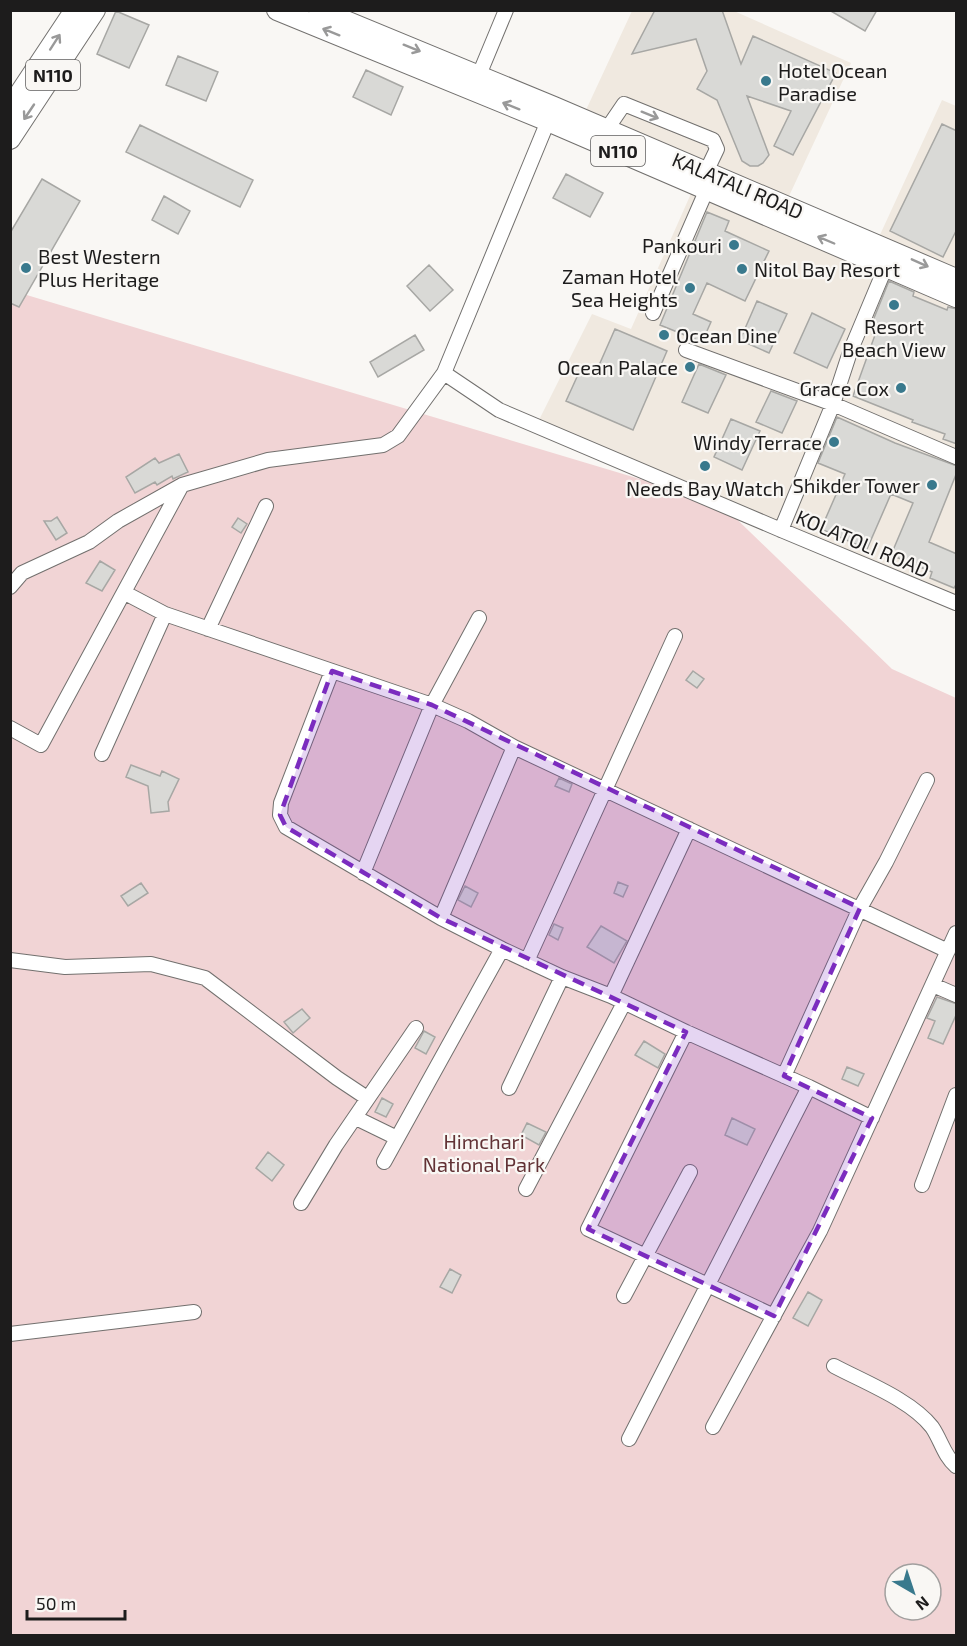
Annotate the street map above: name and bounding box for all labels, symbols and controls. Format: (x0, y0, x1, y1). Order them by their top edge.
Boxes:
one-way arrow (322, 26, 340, 37)
one-way arrow (49, 34, 61, 51)
one-way arrow (402, 43, 421, 54)
place label: Hotel Ocean Paradise (778, 58, 887, 105)
road number: N110 (26, 60, 80, 90)
marker: Hotel Ocean Paradise (759, 74, 773, 88)
one-way arrow (502, 100, 521, 111)
one-way arrow (22, 103, 34, 120)
one-way arrow (641, 110, 659, 121)
road number: N110 (591, 136, 645, 166)
street label: KALATALI ROAD (669, 147, 807, 223)
place label: Pankouri (642, 233, 722, 257)
one-way arrow (817, 234, 835, 246)
marker: Pankouri (727, 238, 741, 252)
place label: Best Western Plus Heritage (38, 244, 161, 291)
place label: Nitol Bay Resort (754, 257, 900, 281)
one-way arrow (911, 258, 929, 270)
marker: Best Western Plus Heritage (19, 261, 33, 275)
marker: Nitol Bay Resort (735, 262, 749, 276)
place label: Zaman Hotel Sea Heights (562, 264, 678, 311)
marker: Zaman Hotel Sea Heights (683, 281, 697, 295)
marker: Resort Beach View (887, 298, 901, 312)
place label: Resort Beach View (842, 314, 946, 361)
place label: Ocean Dine (676, 323, 777, 347)
marker: Ocean Dine (657, 328, 671, 342)
place label: Ocean Palace (557, 355, 678, 379)
marker: Ocean Palace (683, 360, 697, 374)
place label: Grace Cox (800, 376, 889, 400)
marker: Grace Cox (894, 381, 908, 395)
place label: Windy Terrace (693, 430, 822, 454)
marker: Windy Terrace (827, 435, 841, 449)
marker: Needs Bay Watch (698, 459, 712, 473)
place label: Shikder Tower (793, 473, 920, 497)
place label: Needs Bay Watch (626, 476, 784, 500)
marker: Shikder Tower (925, 478, 939, 492)
street label: KOLATOLI ROAD (793, 504, 933, 582)
park label: Himchari National Park (423, 1129, 545, 1176)
north arrow (883, 1562, 943, 1622)
scale bar (27, 1583, 124, 1621)
text: 50 m (36, 1592, 76, 1614)
text: N (912, 1593, 933, 1615)

